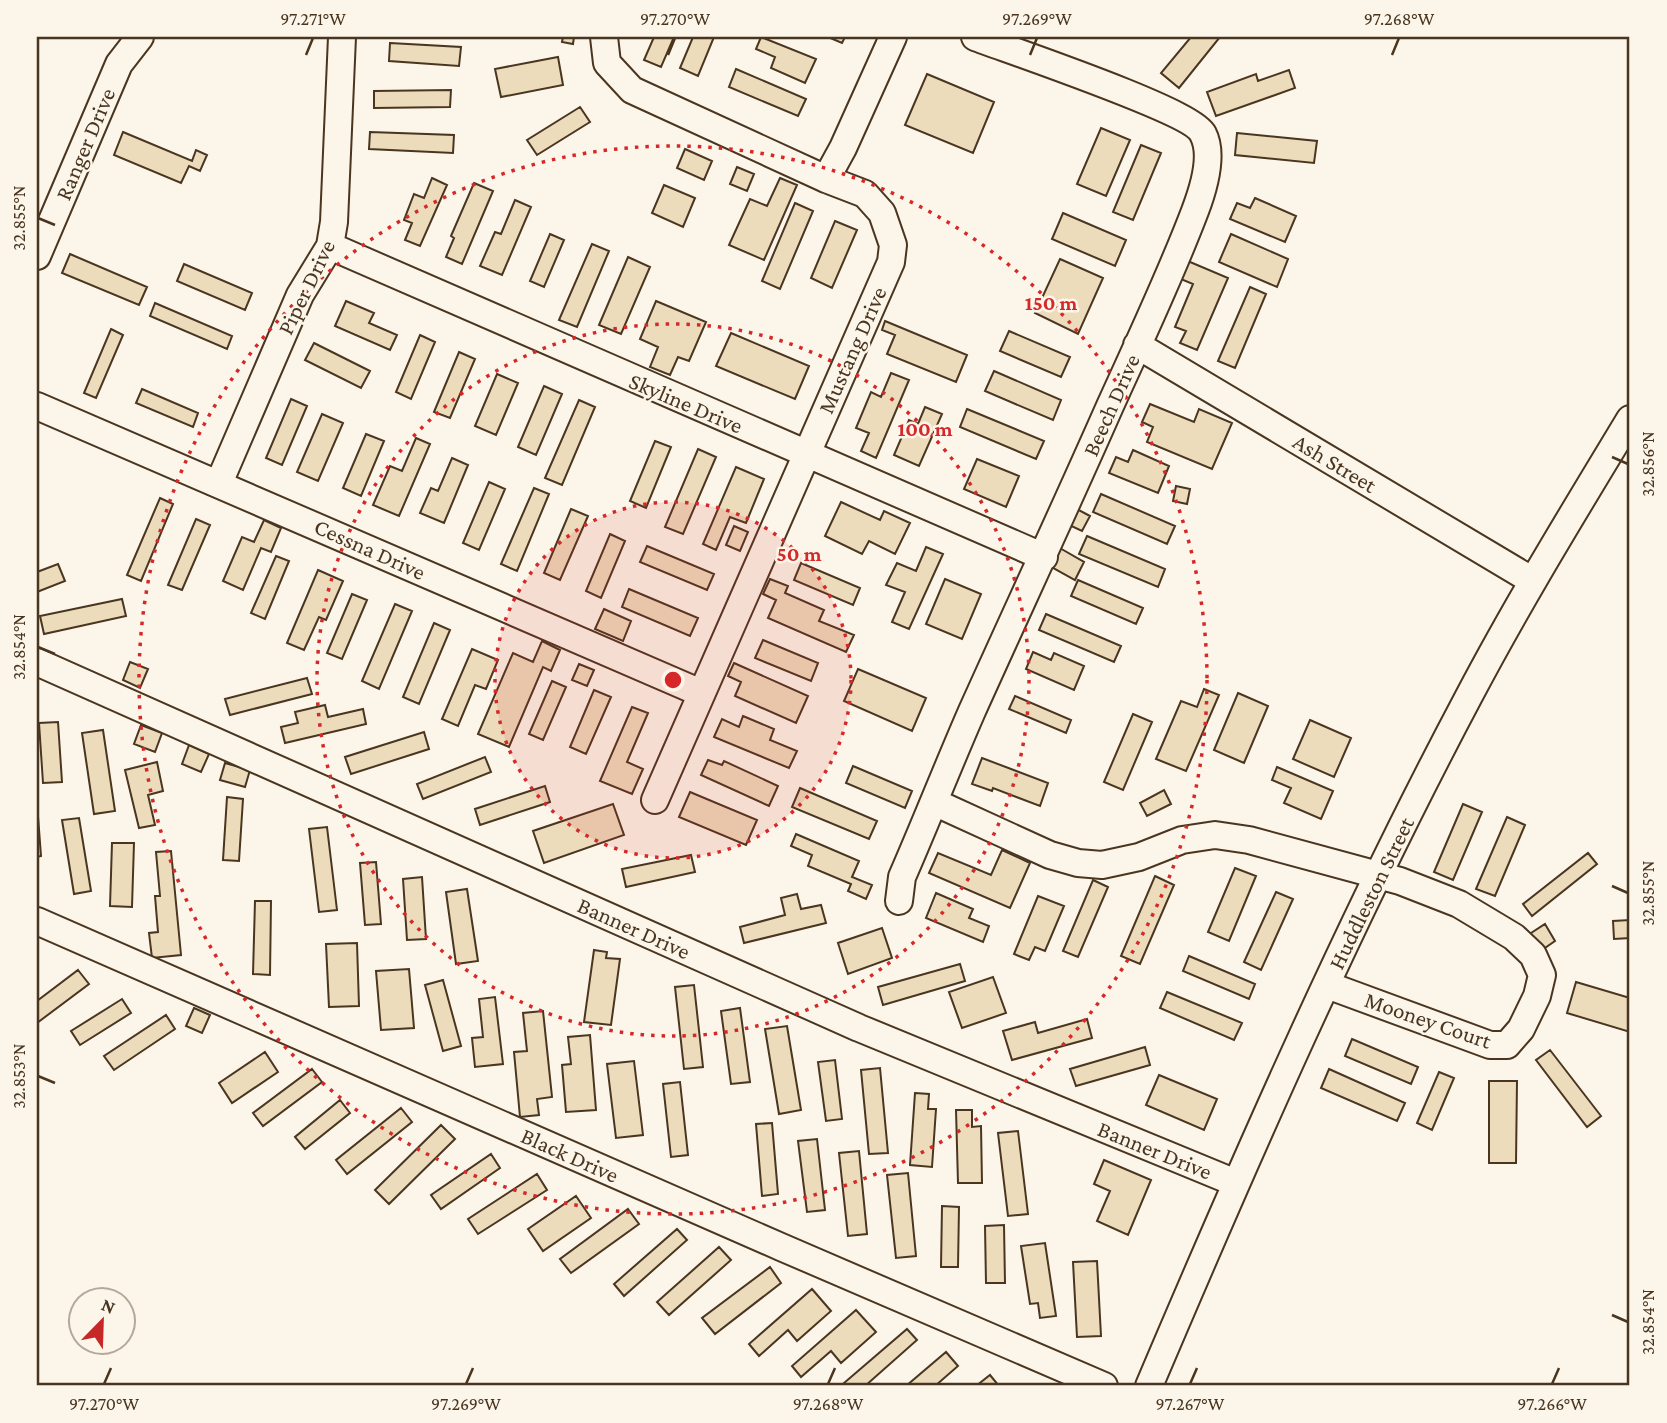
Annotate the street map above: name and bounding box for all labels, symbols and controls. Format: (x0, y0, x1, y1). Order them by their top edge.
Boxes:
text: 97.271°W (280, 9, 346, 29)
text: 97.270°W (640, 9, 710, 29)
text: 97.269°W (1002, 9, 1072, 29)
text: 97.268°W (1364, 9, 1435, 29)
street label: Ranger Drive (50, 84, 120, 204)
text: 32.855°N (9, 185, 29, 251)
street label: Piper Drive (272, 235, 340, 339)
street label: Mustang Drive (812, 282, 892, 418)
text: 150 m (1025, 291, 1078, 315)
street label: Beech Drive (1077, 350, 1145, 460)
street label: Skyline Drive (625, 367, 747, 439)
text: 100 m (897, 417, 953, 441)
street label: Ash Street (1289, 428, 1382, 498)
text: 32.856°N (1638, 431, 1658, 497)
street label: Cessna Drive (310, 513, 430, 585)
text: 50 m (777, 542, 822, 566)
text: 32.854°N (9, 614, 29, 680)
centre of rings (661, 668, 685, 692)
street label: Huddleston Street (1323, 812, 1419, 973)
text: 32.855°N (1638, 860, 1658, 926)
street label: Banner Drive (574, 892, 694, 964)
street label: Mooney Court (1361, 986, 1495, 1054)
text: 32.853°N (9, 1043, 29, 1109)
street label: Banner Drive (1094, 1115, 1216, 1185)
street label: Black Drive (517, 1122, 623, 1188)
north arrow (66, 1286, 136, 1356)
text: 32.854°N (1638, 1289, 1658, 1355)
text: N (98, 1294, 119, 1318)
text: 97.270°W (69, 1394, 139, 1414)
text: 97.269°W (431, 1394, 501, 1414)
text: 97.268°W (793, 1394, 864, 1414)
text: 97.267°W (1156, 1394, 1225, 1414)
text: 97.266°W (1517, 1394, 1587, 1414)

